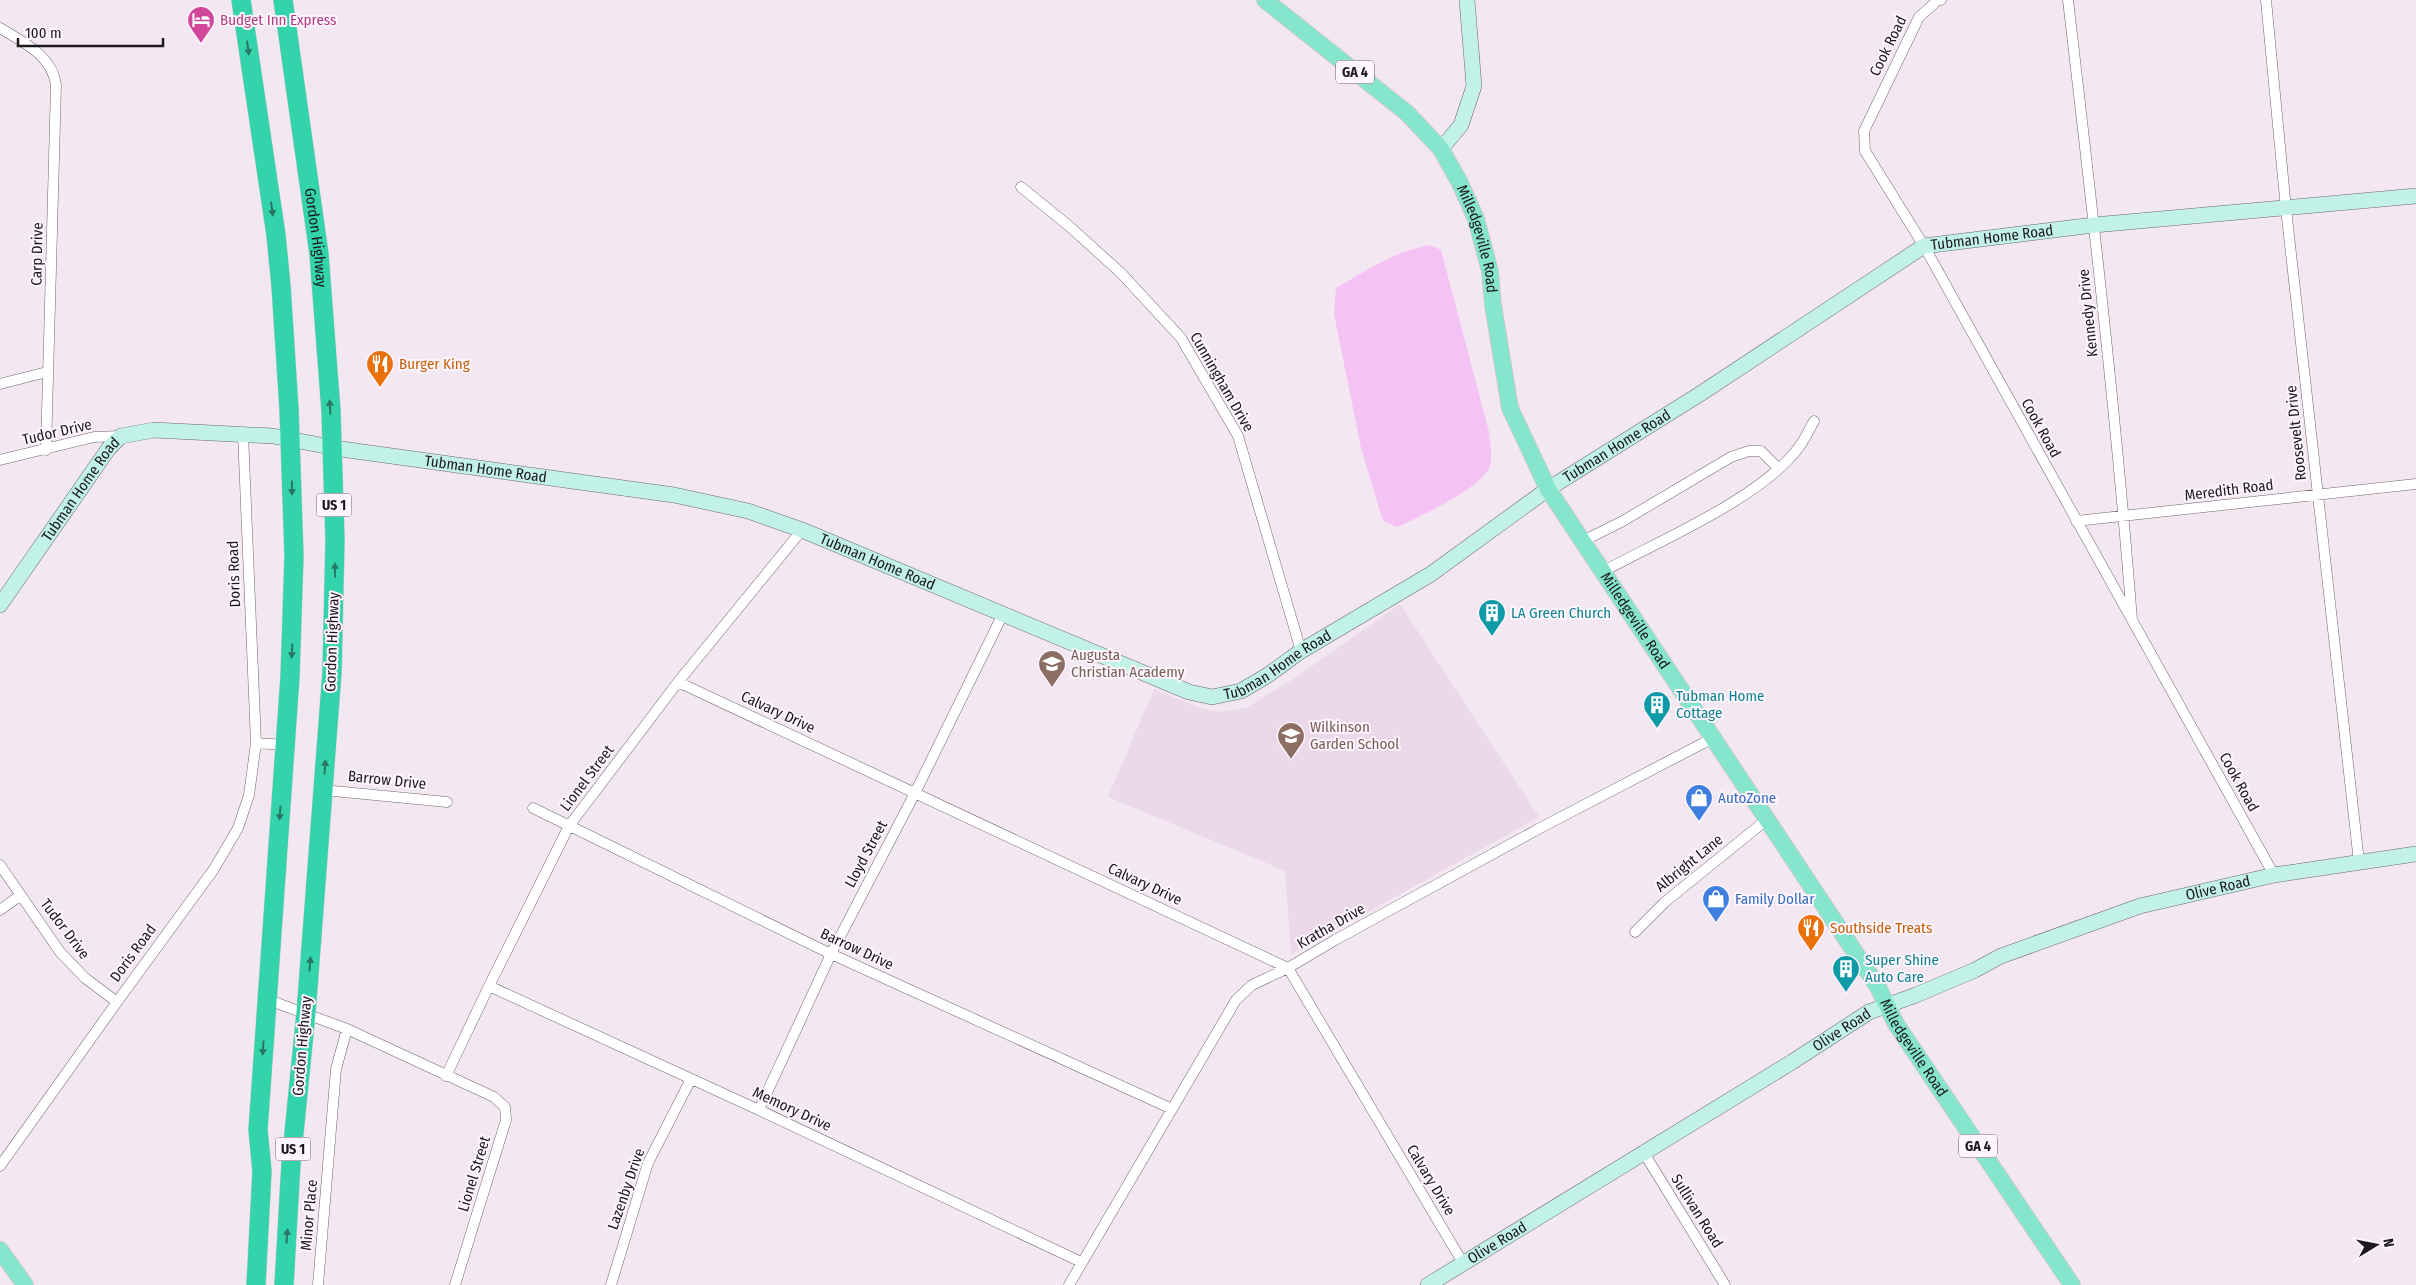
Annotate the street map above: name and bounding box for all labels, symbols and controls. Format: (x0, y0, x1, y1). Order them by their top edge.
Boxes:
hotel icon: Budget Inn Express (186, 5, 216, 44)
place label: Budget Inn Express (220, 11, 336, 29)
street label: Cook Road (1866, 13, 1910, 79)
scale bar (18, 15, 162, 47)
text: 100 m (25, 24, 62, 42)
one-way arrow (245, 41, 253, 57)
road number: GA 4 (1336, 61, 1374, 84)
street label: Milledgeville Road (1453, 182, 1501, 294)
street label: Gordon Highway (301, 187, 331, 288)
one-way arrow (268, 201, 276, 217)
street label: Tubman Home Road (1930, 221, 2054, 254)
street label: Carp Drive (27, 222, 47, 286)
street label: Kennedy Drive (2074, 268, 2102, 358)
street label: Cunningham Drive (1186, 329, 1258, 435)
restaurant icon: Burger King (365, 349, 395, 388)
place label: Burger King (399, 355, 470, 373)
street label: Roosevelt Drive (2282, 384, 2310, 482)
street label: Cook Road (2017, 395, 2065, 461)
one-way arrow (326, 399, 334, 415)
street label: Tubman Home Road (1560, 406, 1674, 486)
street label: Tudor Drive (21, 415, 93, 449)
street label: Tubman Home Road (38, 434, 123, 545)
street label: Tubman Home Road (423, 452, 548, 486)
street label: Meredith Road (2183, 476, 2275, 504)
one-way arrow (288, 480, 296, 496)
road number: US 1 (316, 494, 352, 516)
street label: Tubman Home Road (817, 530, 938, 594)
street label: Doris Road (224, 540, 244, 608)
one-way arrow (331, 562, 339, 578)
street label: Milledgeville Road (1597, 569, 1674, 672)
street label: Gordon Highway (321, 591, 343, 692)
building icon: LA Green Church (1477, 598, 1507, 637)
place label: LA Green Church (1511, 604, 1611, 622)
street label: Tubman Home Road (1222, 626, 1334, 703)
one-way arrow (287, 643, 295, 659)
place label: Augusta Christian Academy (1071, 646, 1185, 681)
school or university icon: Augusta Christian Academy (1037, 649, 1067, 688)
street label: Calvary Drive (738, 687, 818, 737)
place label: Tubman Home Cottage (1676, 687, 1764, 722)
building icon: Tubman Home Cottage (1642, 690, 1672, 729)
place label: Wilkinson Garden School (1310, 718, 1399, 753)
school or university icon: Wilkinson Garden School (1276, 721, 1306, 760)
street label: Lionel Street (556, 741, 618, 815)
street label: Cook Road (2215, 749, 2263, 815)
one-way arrow (321, 759, 329, 775)
street label: Barrow Drive (347, 767, 427, 793)
shop icon: AutoZone (1684, 783, 1714, 822)
place label: AutoZone (1718, 789, 1776, 807)
one-way arrow (276, 805, 284, 821)
street label: Lloyd Street (841, 817, 891, 891)
street label: Albright Lane (1652, 830, 1726, 896)
street label: Calvary Drive (1105, 859, 1185, 909)
street label: Olive Road (2184, 872, 2252, 904)
shop icon: Family Dollar (1701, 884, 1731, 923)
place label: Family Dollar (1735, 890, 1815, 908)
street label: Tudor Drive (37, 895, 93, 963)
street label: Kratha Drive (1294, 899, 1368, 953)
restaurant icon: Southside Treats (1796, 913, 1826, 952)
place label: Southside Treats (1830, 919, 1932, 937)
street label: Doris Road (106, 921, 160, 985)
street label: Barrow Drive (818, 924, 896, 974)
place label: Super Shine Auto Care (1865, 951, 1939, 986)
building icon: Super Shine Auto Care (1831, 954, 1861, 993)
one-way arrow (306, 956, 314, 972)
street label: Gordon Highway (289, 995, 315, 1097)
street label: Milledgeville Road (1876, 996, 1951, 1100)
street label: Olive Road (1809, 1004, 1874, 1055)
one-way arrow (259, 1040, 267, 1056)
street label: Memory Drive (750, 1083, 834, 1135)
street label: Lionel Street (454, 1134, 494, 1214)
road number: GA 4 (1959, 1134, 1997, 1158)
road number: US 1 (276, 1138, 310, 1160)
street label: Calvary Drive (1403, 1141, 1459, 1219)
street label: Lazenby Drive (604, 1146, 648, 1232)
street label: Sullivan Road (1667, 1171, 1727, 1251)
street label: Minor Place (297, 1179, 321, 1251)
street label: Olive Road (1464, 1218, 1530, 1268)
north arrow (2351, 1220, 2401, 1270)
one-way arrow (283, 1228, 291, 1244)
text: N (2379, 1237, 2397, 1248)

